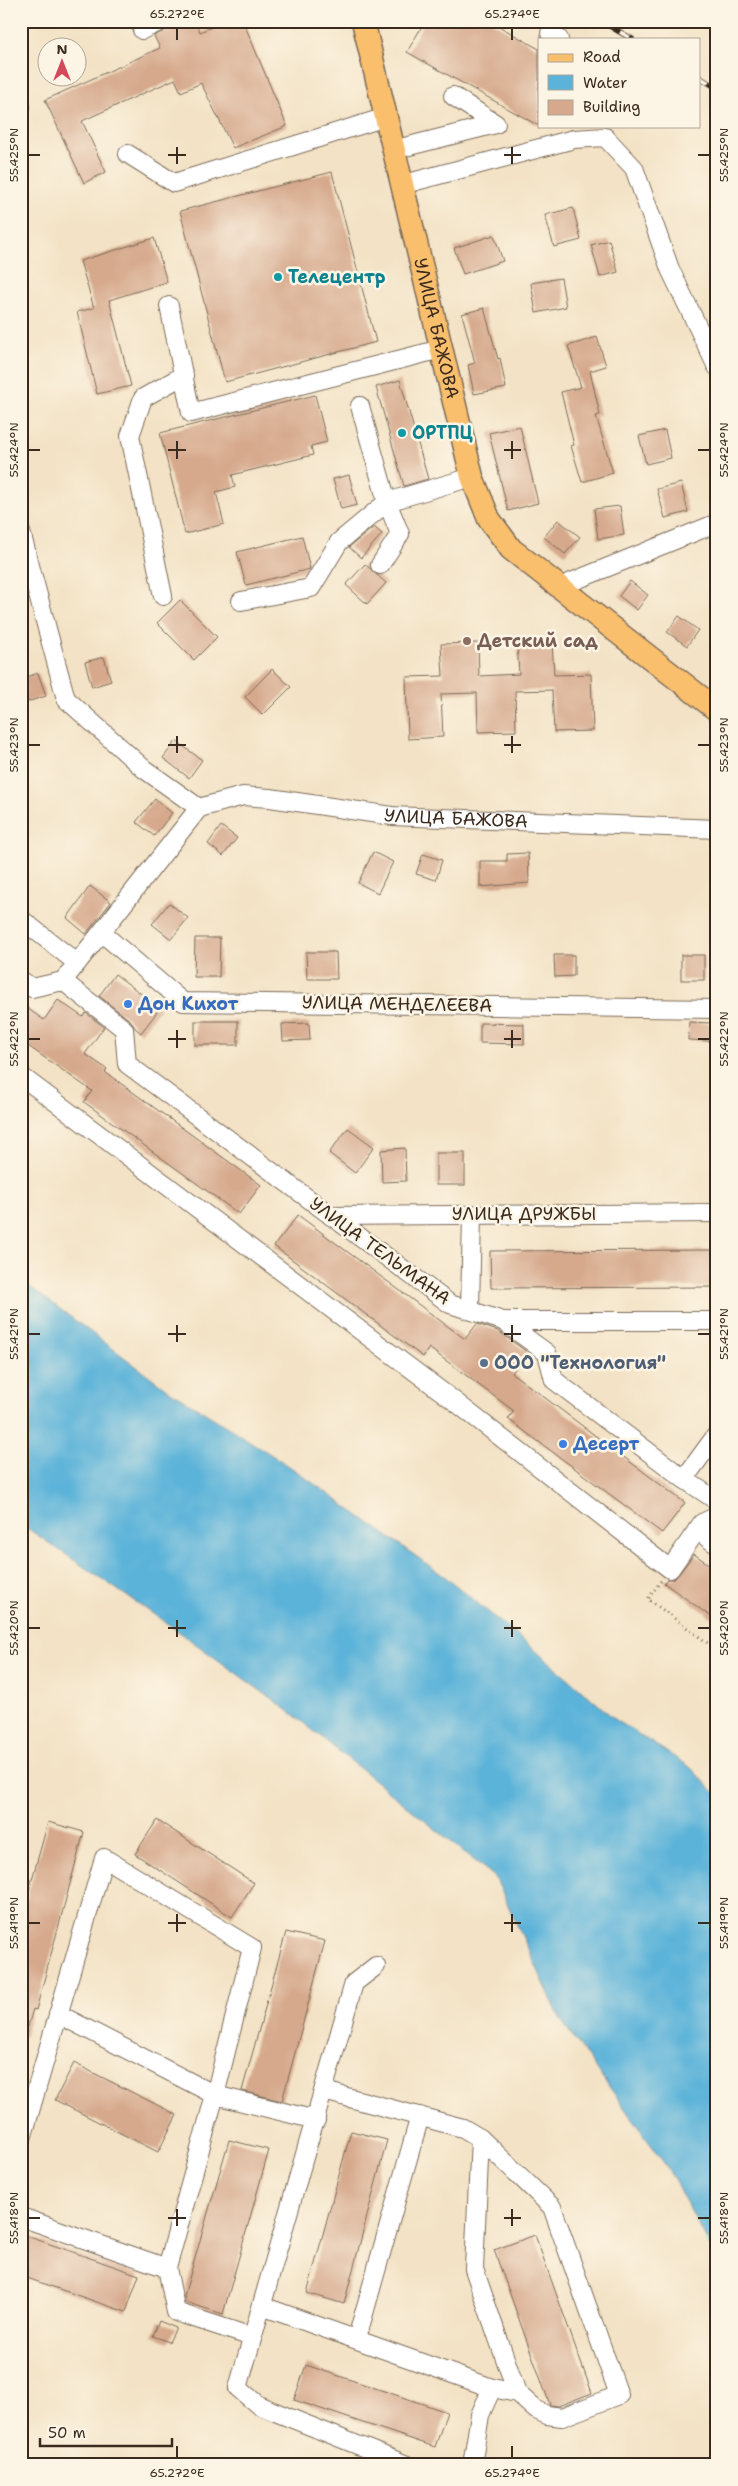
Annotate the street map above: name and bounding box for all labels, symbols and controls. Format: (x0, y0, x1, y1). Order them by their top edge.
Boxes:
text: 65.272°E (150, 6, 204, 22)
text: 65.274°E (484, 6, 540, 22)
north arrow (38, 38, 88, 88)
legend (538, 38, 700, 128)
text: N (56, 40, 68, 58)
text: Road (583, 47, 621, 67)
text: Water (583, 73, 627, 93)
text: Building (583, 97, 640, 117)
text: 55.425°N (6, 128, 22, 182)
text: 55.425°N (716, 128, 732, 182)
street label: УЛИЦА БАЖОВА (408, 256, 465, 401)
place label: Телецентр (288, 265, 386, 289)
marker: Телецентр (272, 271, 284, 283)
place label: ОРТПЦ (412, 421, 474, 445)
text: 55.424°N (6, 422, 22, 478)
text: 55.424°N (716, 422, 732, 478)
marker: ОРТПЦ (396, 427, 408, 439)
place label: Детский сад (477, 629, 598, 653)
marker: Детский сад (461, 635, 473, 647)
text: 55.423°N (6, 717, 22, 773)
text: 55.423°N (716, 717, 732, 773)
street label: УЛИЦА БАЖОВА (382, 803, 528, 833)
street label: УЛИЦА МЕНДЕЛЕЕВА (302, 990, 492, 1018)
place label: Дон Кихот (138, 992, 238, 1016)
marker: Дон Кихот (122, 998, 134, 1010)
text: 55.422°N (6, 1011, 22, 1067)
text: 55.422°N (716, 1011, 732, 1067)
street label: УЛИЦА ТЕЛЬМАНА (305, 1192, 455, 1310)
street label: УЛИЦА ДРУЖБЫ (452, 1202, 596, 1226)
text: 55.421°N (6, 1308, 22, 1360)
text: 55.421°N (716, 1308, 732, 1360)
place label: ООО "Технология" (494, 1351, 666, 1375)
marker: ООО "Технология" (478, 1357, 490, 1369)
place label: Десерт (573, 1432, 640, 1456)
marker: Десерт (557, 1438, 569, 1450)
text: 55.420°N (6, 1600, 22, 1656)
text: 55.420°N (716, 1600, 732, 1656)
text: 55.419°N (6, 1897, 22, 1949)
text: 55.419°N (716, 1897, 732, 1949)
text: 55.418°N (6, 2192, 22, 2244)
text: 55.418°N (716, 2192, 732, 2244)
scale bar (40, 2416, 172, 2448)
text: 50 m (48, 2423, 86, 2443)
text: 65.272°E (150, 2465, 204, 2481)
text: 65.274°E (484, 2465, 540, 2481)

